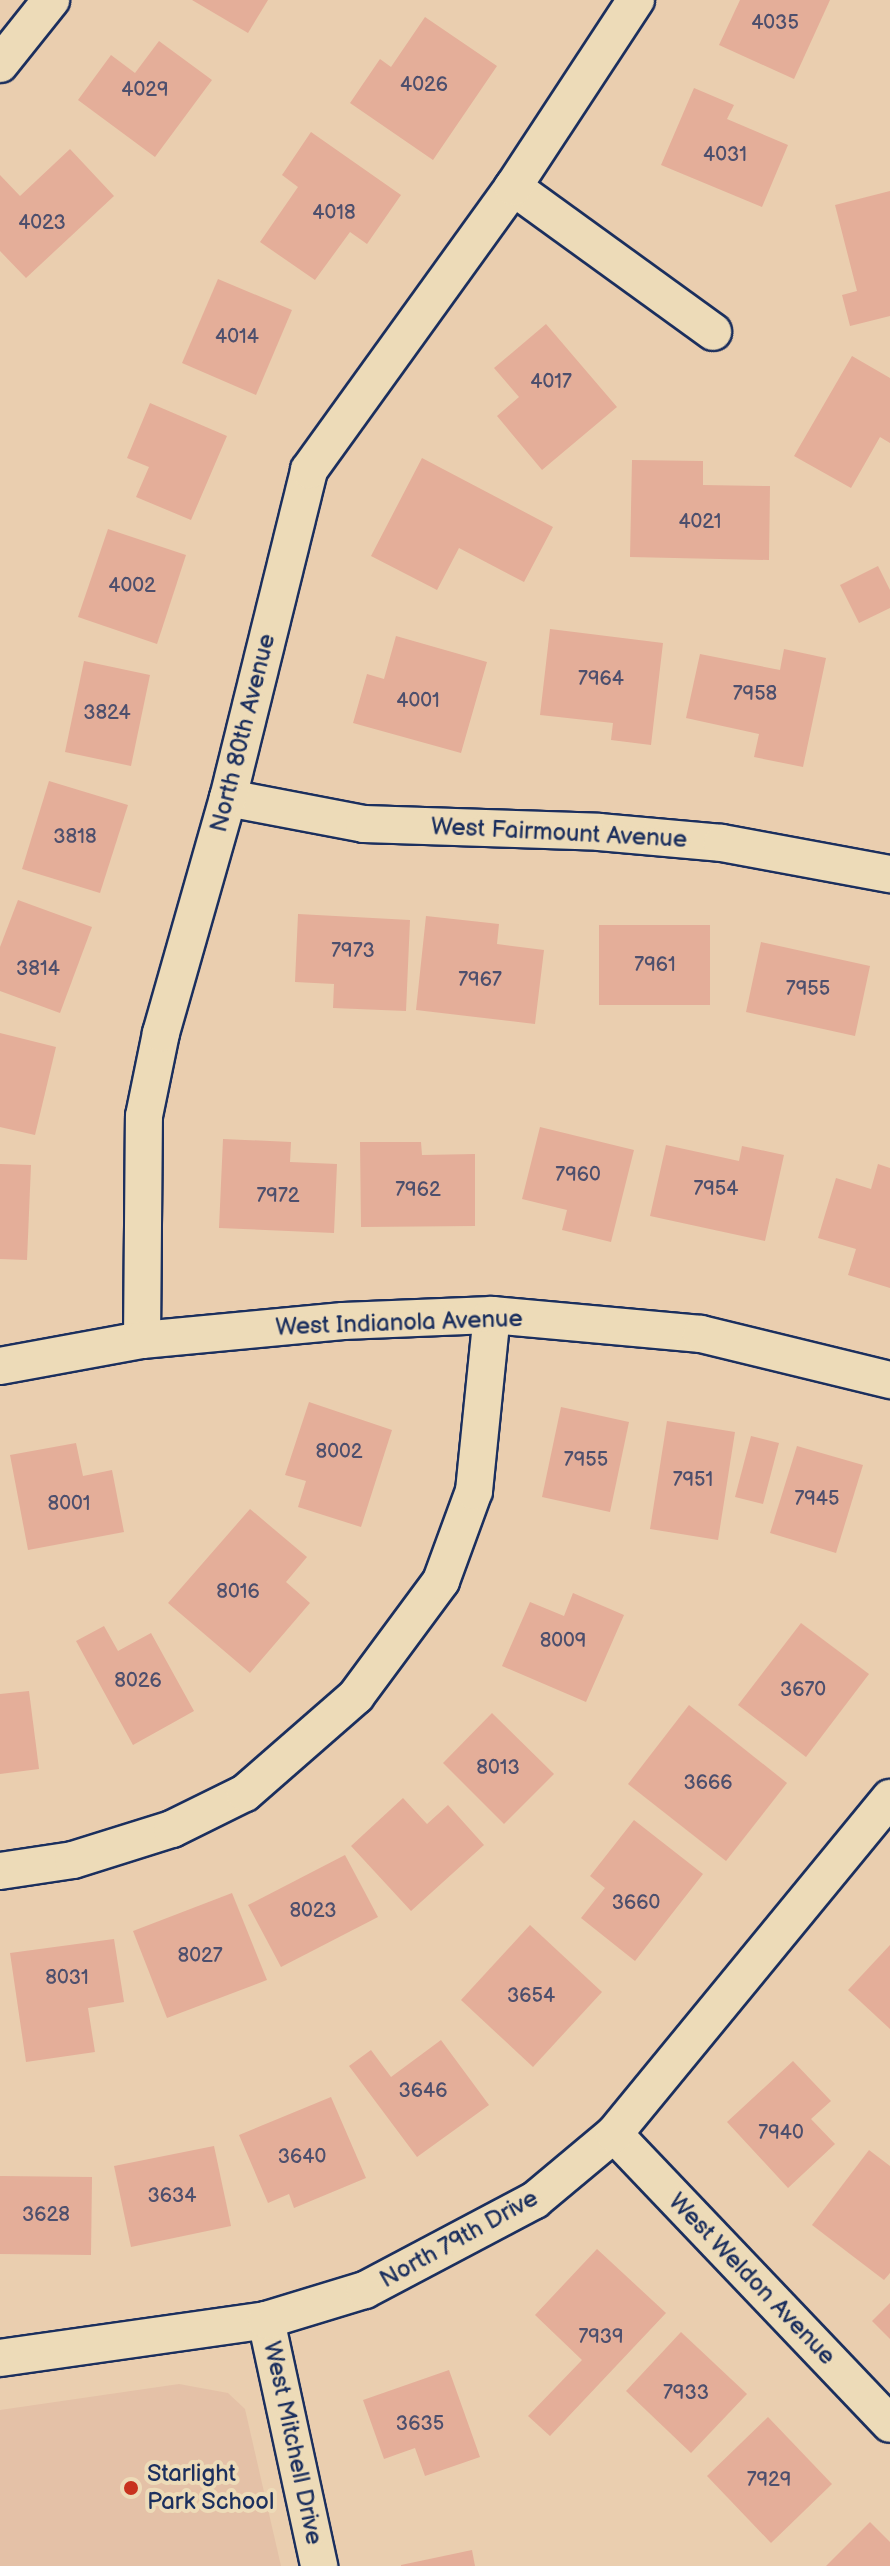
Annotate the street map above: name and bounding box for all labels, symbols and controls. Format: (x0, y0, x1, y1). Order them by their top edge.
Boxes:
house number: 4035 (751, 11, 799, 35)
house number: 4026 (400, 73, 448, 97)
house number: 4029 (121, 78, 169, 102)
house number: 4031 (703, 143, 747, 167)
house number: 4018 (312, 201, 356, 225)
house number: 4023 (18, 211, 66, 235)
house number: 4014 (215, 325, 259, 349)
house number: 4017 (530, 370, 572, 394)
house number: 4021 (678, 510, 722, 534)
house number: 4002 (108, 574, 156, 598)
street label: North 80th Avenue (204, 631, 282, 835)
house number: 7964 (578, 667, 624, 691)
house number: 7958 (733, 682, 777, 706)
house number: 4001 (396, 689, 440, 713)
house number: 3824 (83, 701, 131, 725)
street label: West Fairmount Avenue (430, 812, 688, 854)
house number: 3818 (53, 825, 97, 849)
house number: 7973 (331, 939, 375, 963)
house number: 7961 (634, 953, 676, 977)
house number: 3814 (16, 957, 60, 981)
house number: 7967 (458, 968, 502, 992)
house number: 7955 (786, 977, 830, 1001)
house number: 7960 (555, 1163, 601, 1187)
house number: 7954 (693, 1177, 739, 1201)
house number: 7962 (395, 1178, 441, 1202)
house number: 7972 (257, 1184, 299, 1208)
street label: West Indianola Avenue (275, 1304, 523, 1342)
house number: 8002 (316, 1440, 362, 1464)
house number: 7955 (564, 1448, 608, 1472)
house number: 7951 (673, 1468, 713, 1492)
house number: 7945 (794, 1487, 840, 1511)
house number: 8001 (48, 1492, 90, 1516)
house number: 8016 (216, 1580, 260, 1604)
house number: 8009 (540, 1629, 586, 1653)
house number: 8026 (114, 1669, 162, 1693)
house number: 3670 (780, 1678, 826, 1702)
house number: 8013 (476, 1756, 520, 1780)
house number: 3666 (684, 1771, 732, 1795)
house number: 3660 (612, 1891, 660, 1915)
house number: 8023 (289, 1899, 337, 1923)
house number: 8027 (177, 1944, 223, 1968)
house number: 8031 (45, 1966, 89, 1990)
house number: 3654 (507, 1984, 555, 2008)
house number: 3646 (399, 2079, 447, 2103)
house number: 7940 (758, 2121, 804, 2145)
house number: 3640 (278, 2145, 326, 2169)
house number: 3634 (147, 2184, 197, 2208)
street label: North 79th Drive (375, 2184, 543, 2294)
street label: West Weldon Avenue (662, 2187, 842, 2371)
house number: 3628 (22, 2203, 70, 2227)
house number: 7939 (578, 2325, 624, 2349)
street label: West Mitchell Drive (257, 2339, 329, 2547)
house number: 7933 (663, 2381, 709, 2405)
house number: 3635 (396, 2412, 444, 2436)
place label: Starlight Park School (147, 2460, 275, 2516)
house number: 7929 (747, 2468, 791, 2492)
marker: Starlight Park School (122, 2479, 140, 2497)

